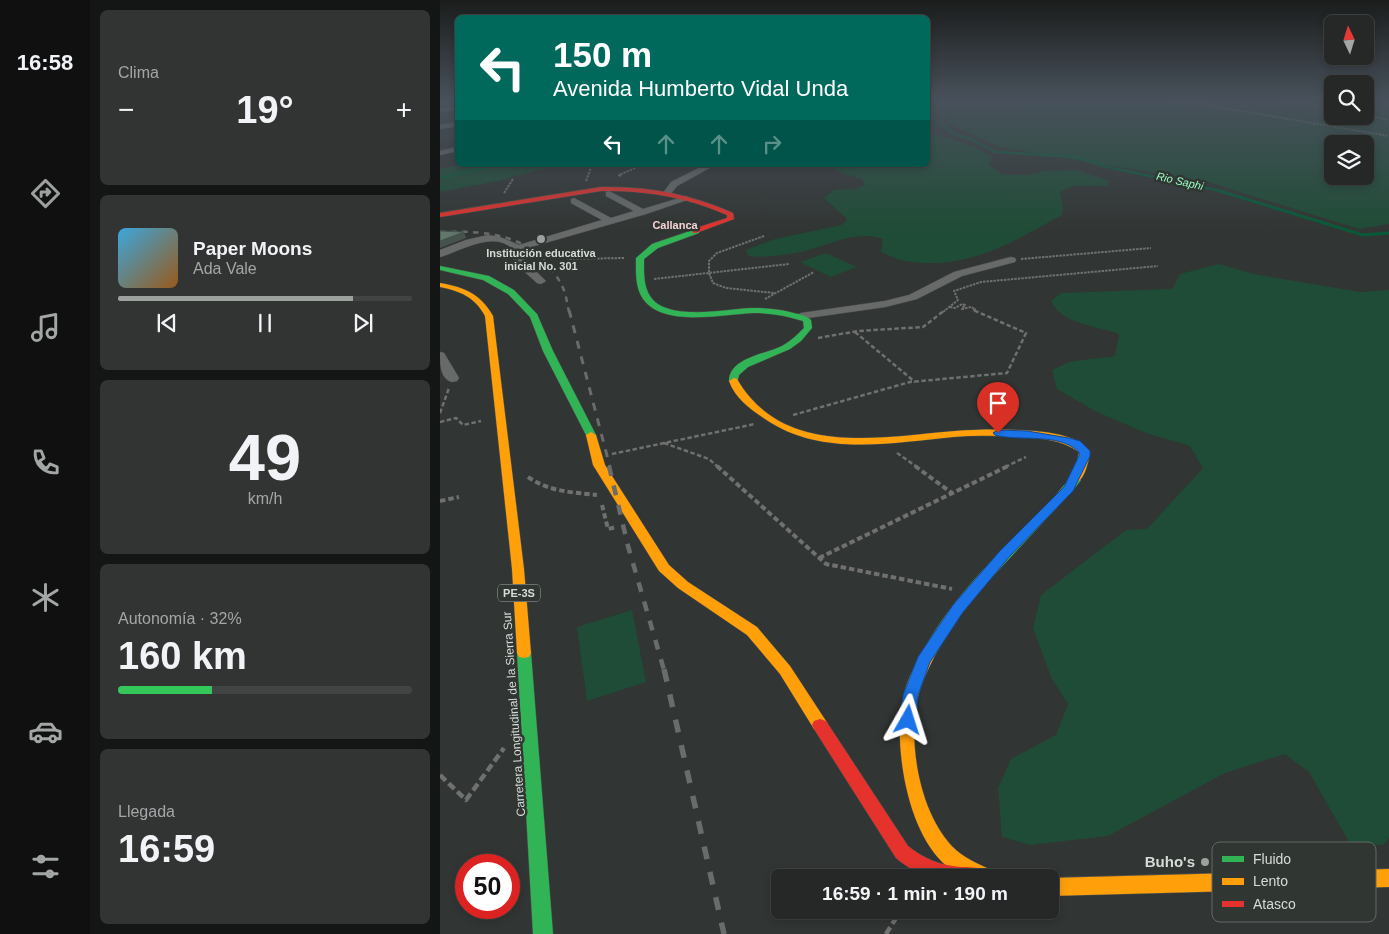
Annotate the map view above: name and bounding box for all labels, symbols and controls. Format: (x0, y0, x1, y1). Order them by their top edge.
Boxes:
north arrow (1324, 15, 1374, 65)
map controls (1324, 15, 1374, 185)
icon: left (470, 35, 535, 100)
text: 150 m (553, 35, 652, 74)
text: 16:58 (17, 50, 73, 75)
text: Clima (118, 64, 159, 81)
button: search (1324, 75, 1374, 125)
text: Avenida Humberto Vidal Unda (553, 76, 848, 101)
text: 19° (236, 89, 294, 131)
text: − (118, 94, 134, 125)
text: + (396, 94, 412, 125)
icon: left (599, 130, 627, 158)
icon: ahead (652, 130, 680, 158)
icon: ahead (705, 130, 733, 158)
icon: right (758, 130, 786, 158)
button: layers (1324, 135, 1374, 185)
water label: Rio Saphi (1155, 170, 1205, 192)
icon: directions (28, 176, 63, 211)
district label: Callanca (652, 219, 699, 231)
marker: Institución educativa inicial No. 301 (535, 233, 547, 245)
text: Paper Moons (193, 238, 312, 259)
place label: Institución educativa inicial No. 301 (486, 247, 597, 272)
text: Ada Vale (193, 260, 257, 277)
icon: previous (153, 309, 181, 337)
icon: pause (251, 309, 279, 337)
icon: next (349, 309, 377, 337)
icon: music (28, 310, 63, 345)
pin (977, 382, 1019, 433)
icon: arrive (984, 389, 1012, 417)
text: 49 (229, 421, 301, 494)
icon: phone (28, 445, 63, 480)
text: km/h (248, 490, 282, 507)
icon: climate (28, 580, 63, 615)
road number: PE-3S (498, 584, 540, 602)
text: Autonomía · 32% (118, 610, 242, 627)
street label: Carretera Longitudinal de la Sierra Sur (500, 611, 528, 817)
text: 160 km (118, 635, 247, 677)
position arrow (881, 693, 933, 745)
icon: car (28, 714, 63, 749)
text: Llegada (118, 803, 175, 820)
text: 16:59 (118, 828, 215, 870)
legend (1212, 842, 1376, 922)
icon: filters (28, 849, 63, 884)
text: Fluido (1253, 851, 1291, 867)
place label: Buho's (1145, 853, 1195, 870)
speed limit sign: 50 (455, 854, 520, 919)
marker: Buho's (1199, 856, 1211, 868)
text: Lento (1253, 873, 1288, 889)
text: 16:59 · 1 min · 190 m (822, 883, 1008, 904)
text: Atasco (1253, 896, 1296, 912)

